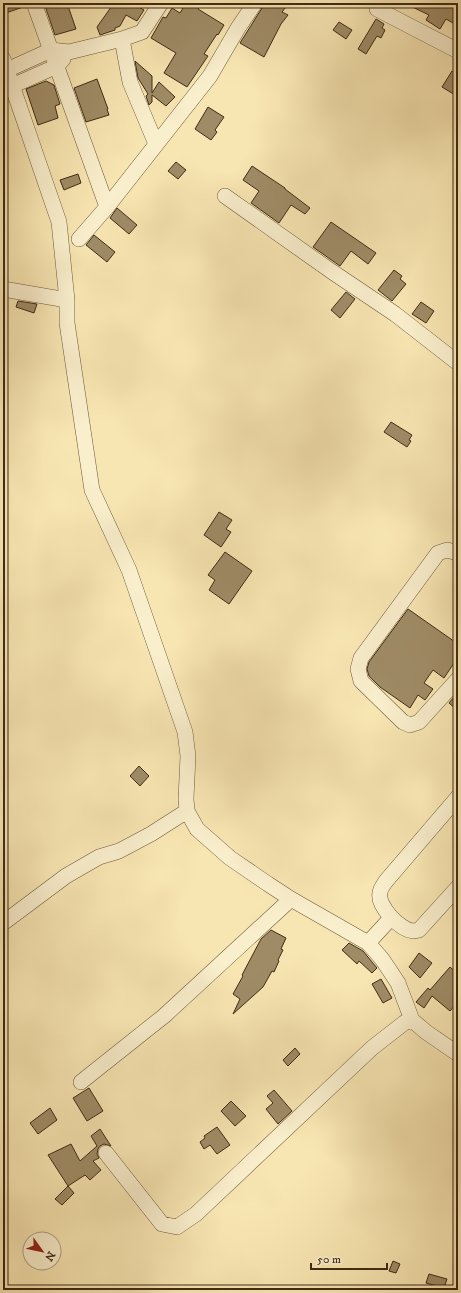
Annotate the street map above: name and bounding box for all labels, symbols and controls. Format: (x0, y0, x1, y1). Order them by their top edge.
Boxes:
north arrow (22, 1231, 62, 1271)
scale bar (311, 1245, 387, 1271)
text: N (41, 1248, 58, 1264)
text: 50 m (317, 1252, 341, 1267)

